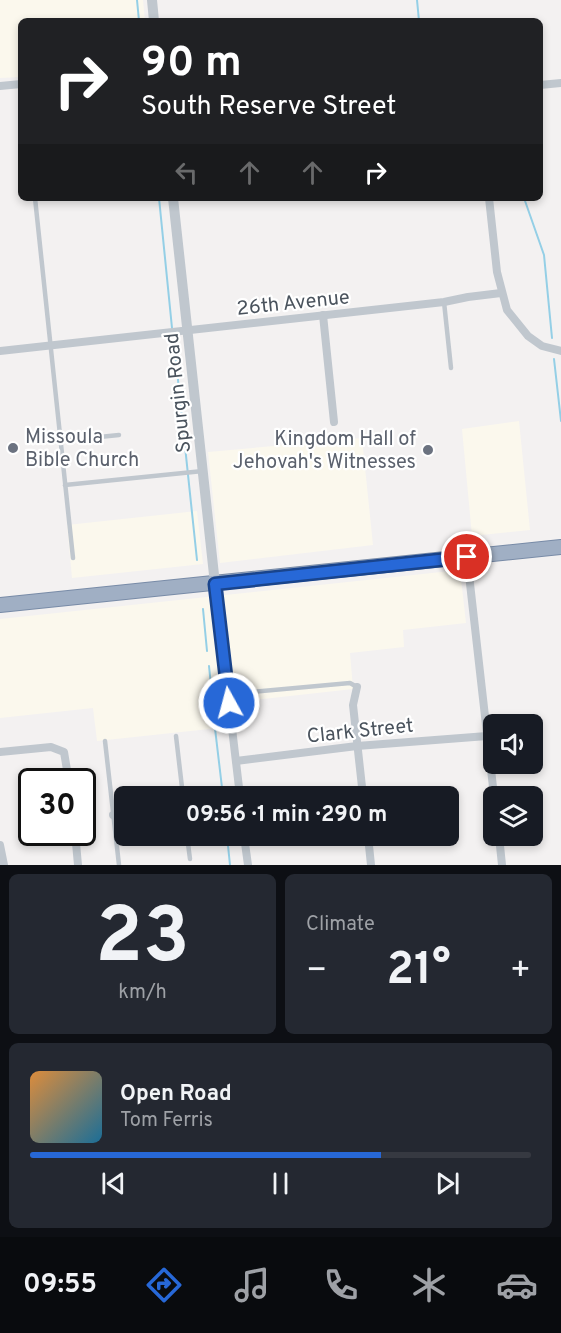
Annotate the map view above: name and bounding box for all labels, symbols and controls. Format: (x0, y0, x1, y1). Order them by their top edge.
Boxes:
text: 90 m (141, 38, 242, 91)
icon: right (42, 42, 120, 120)
text: South Reserve Street (141, 90, 397, 124)
icon: left (170, 156, 203, 189)
icon: ahead (233, 156, 266, 189)
icon: ahead (296, 156, 329, 189)
icon: right (359, 156, 392, 189)
street label: 26th Avenue (235, 285, 351, 323)
street label: Spurgin Road (160, 331, 198, 454)
place label: Missoula Bible Church (25, 425, 139, 474)
place label: Kingdom Hall of Jehovah's Witnesses (233, 427, 416, 476)
marker: Missoula Bible Church (6, 441, 20, 455)
marker: Kingdom Hall of Jehovah's Witnesses (421, 443, 435, 457)
pin (441, 531, 492, 582)
icon: arrive (450, 540, 483, 573)
position arrow (197, 671, 261, 735)
street label: Clark Street (306, 713, 415, 751)
map controls (483, 714, 543, 846)
button: sound (483, 714, 543, 774)
speed limit sign: 30 (18, 768, 96, 846)
button: layers (483, 786, 543, 846)
text: 09:56 · 1 min · 290 m (186, 802, 387, 829)
text: 23 (95, 891, 190, 990)
text: Climate (306, 912, 375, 938)
text: 21° (386, 943, 451, 1000)
text: − (306, 951, 327, 993)
text: + (510, 951, 531, 993)
text: km/h (118, 980, 167, 1006)
text: Open Road (120, 1081, 232, 1108)
text: Tom Ferris (120, 1108, 213, 1134)
icon: previous (97, 1167, 130, 1200)
icon: pause (264, 1167, 297, 1200)
icon: next (431, 1167, 464, 1200)
icon: directions (143, 1264, 185, 1306)
icon: music (231, 1264, 273, 1306)
icon: phone (320, 1264, 362, 1306)
icon: climate (408, 1264, 450, 1306)
icon: car (496, 1264, 538, 1306)
text: 09:55 (23, 1268, 97, 1302)

